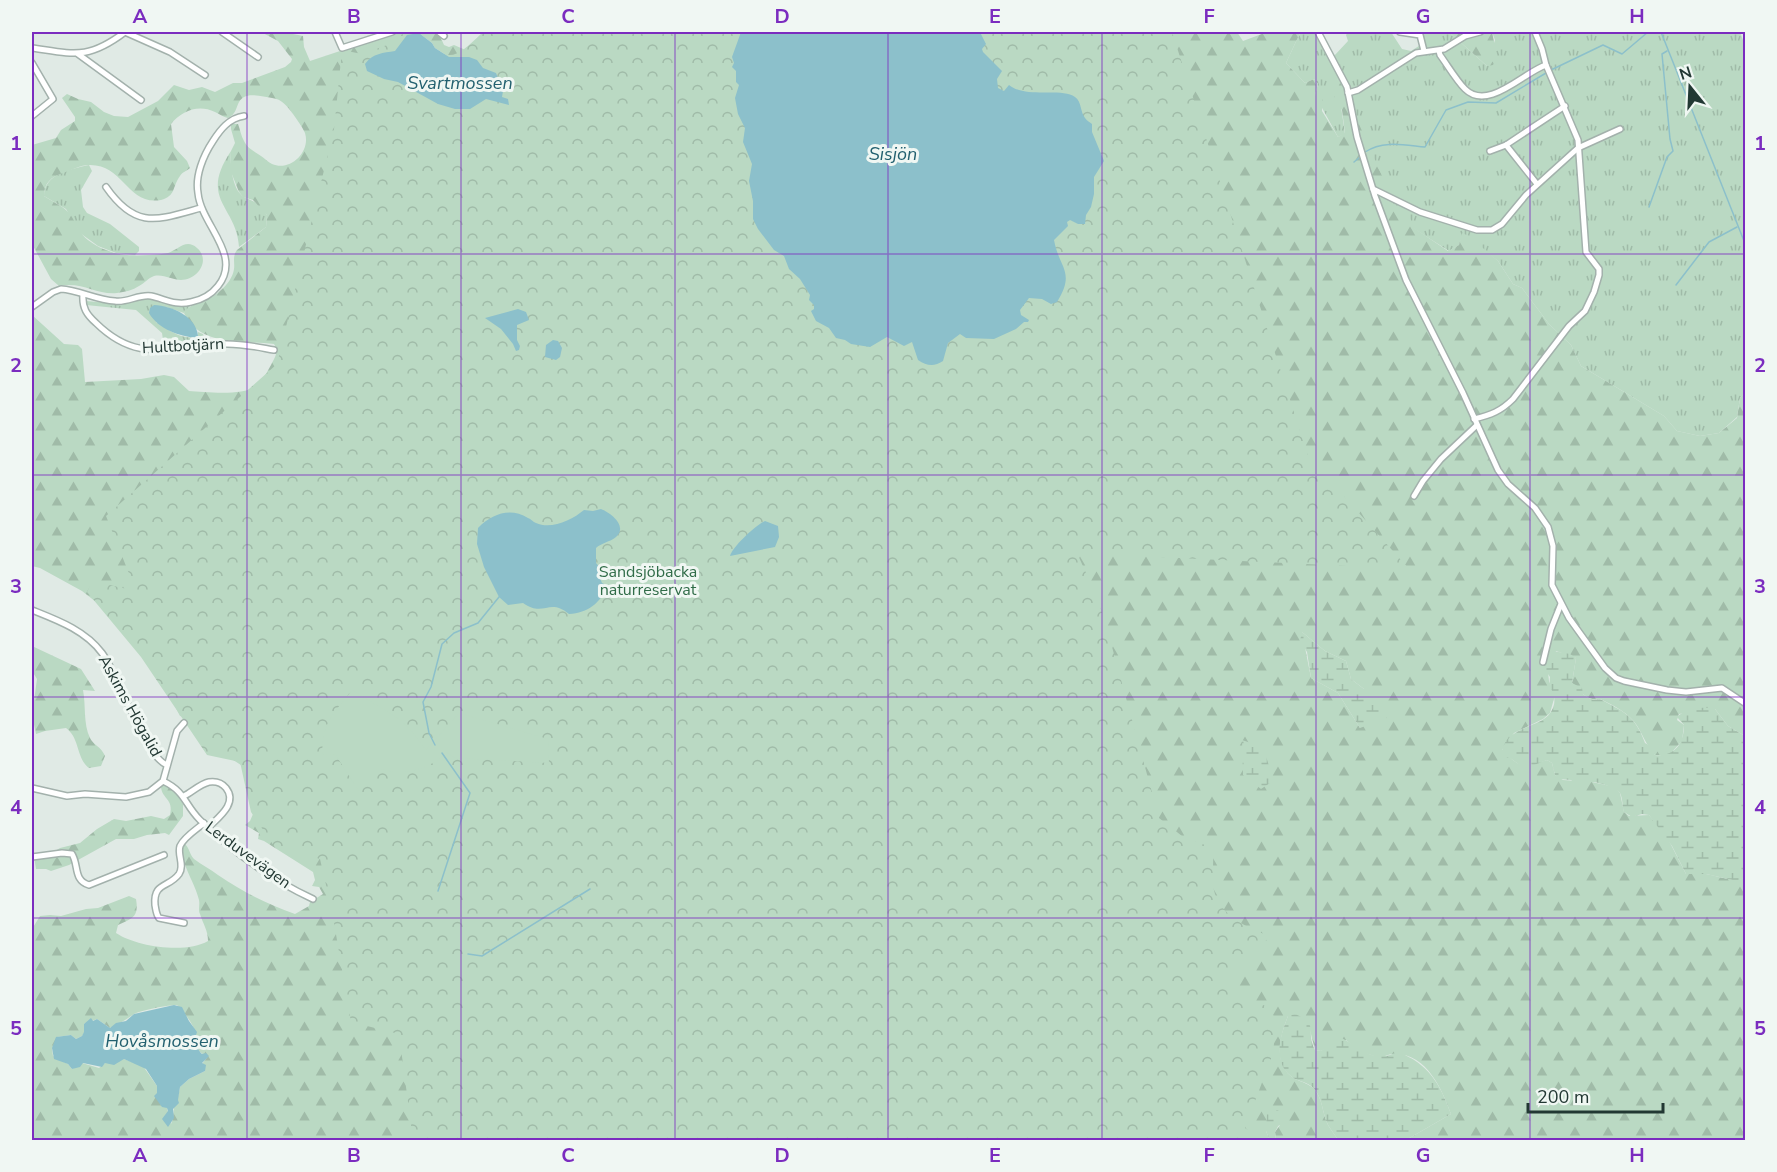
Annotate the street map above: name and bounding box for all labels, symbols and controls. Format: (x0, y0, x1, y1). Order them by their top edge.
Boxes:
text: A (133, 3, 148, 30)
text: B (347, 3, 361, 30)
text: C (561, 3, 575, 30)
text: D (774, 3, 790, 30)
text: E (989, 3, 1001, 30)
text: F (1203, 3, 1215, 30)
text: G (1416, 3, 1430, 30)
text: H (1629, 3, 1645, 30)
north arrow (1660, 57, 1720, 117)
text: N (1677, 61, 1695, 86)
water label: Svartmossen (407, 71, 513, 95)
text: 1 (10, 130, 22, 157)
text: 1 (1754, 130, 1766, 157)
water label: Sisjön (869, 142, 917, 166)
street label: Hultbotjärn (141, 333, 225, 359)
text: 2 (10, 352, 22, 379)
text: 2 (1754, 352, 1766, 379)
park label: Sandsjöbacka naturreservat (599, 561, 697, 601)
text: 3 (10, 573, 22, 600)
text: 3 (1754, 573, 1766, 600)
street label: Askims Högalid (93, 651, 167, 761)
text: 4 (10, 794, 22, 821)
text: 4 (1754, 794, 1766, 821)
street label: Lerduvevägen (201, 816, 295, 894)
text: 5 (10, 1015, 22, 1042)
text: 5 (1754, 1015, 1766, 1042)
water label: Hovåsmossen (105, 1029, 219, 1053)
scale bar (1528, 1076, 1663, 1114)
text: 200 m (1537, 1085, 1589, 1109)
text: A (133, 1142, 148, 1169)
text: B (347, 1142, 361, 1169)
text: C (561, 1142, 575, 1169)
text: D (774, 1142, 790, 1169)
text: E (989, 1142, 1001, 1169)
text: F (1203, 1142, 1215, 1169)
text: G (1416, 1142, 1430, 1169)
text: H (1629, 1142, 1645, 1169)

